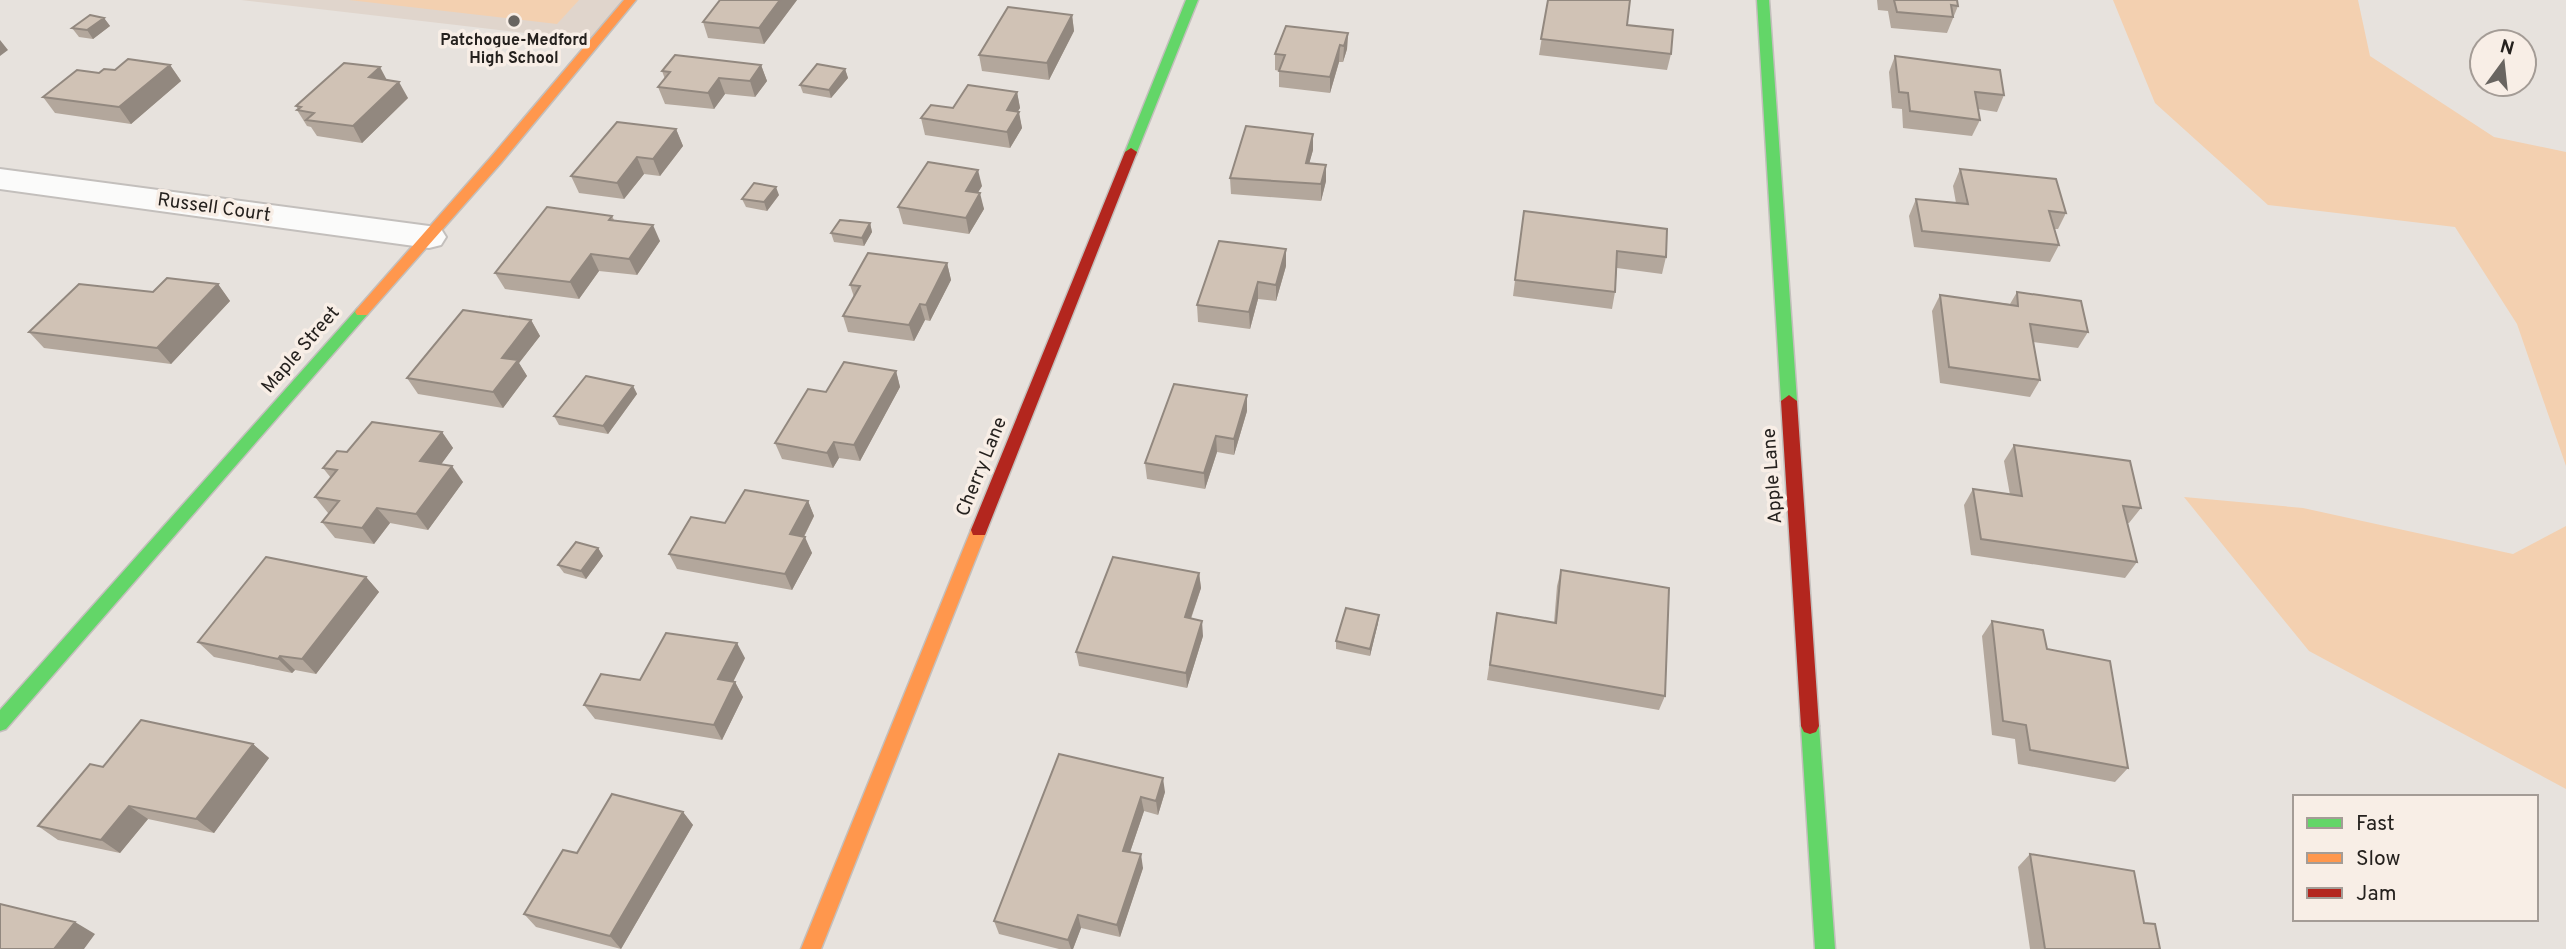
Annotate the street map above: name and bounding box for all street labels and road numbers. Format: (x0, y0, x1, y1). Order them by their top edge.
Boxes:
street label: Russell Court (156, 188, 272, 228)
street label: Maple Street (257, 302, 345, 398)
street label: Cherry Lane (951, 414, 1013, 520)
street label: Apple Lane (1758, 427, 1788, 525)

